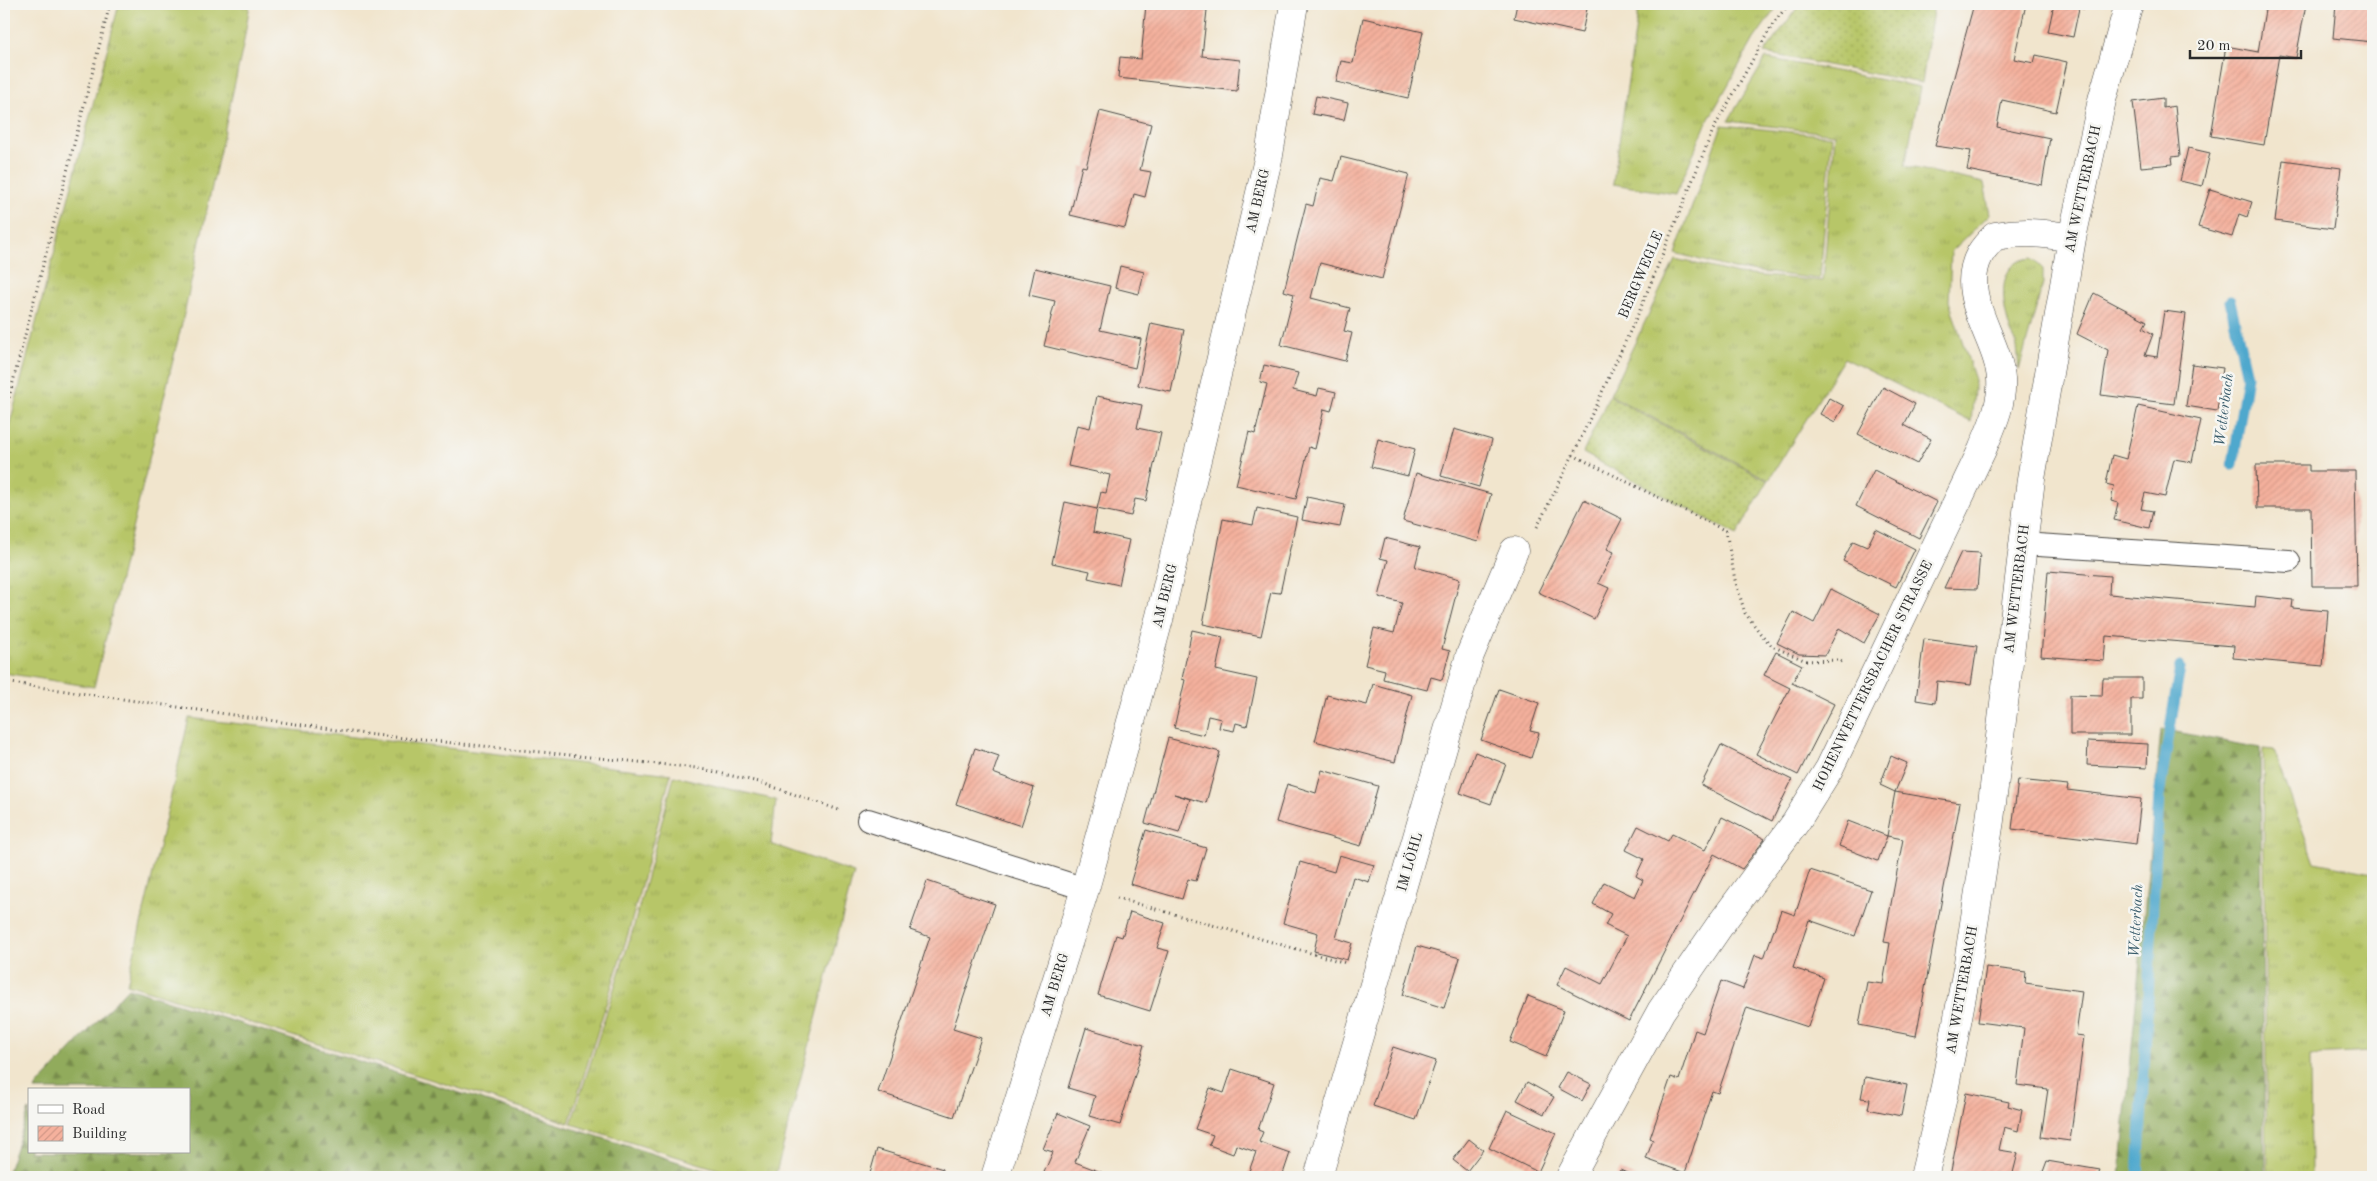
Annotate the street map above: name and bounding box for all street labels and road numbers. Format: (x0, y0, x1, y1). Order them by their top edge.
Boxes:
street label: AM WETTERBACH (2063, 124, 2103, 254)
street label: AM BERG (1244, 167, 1272, 235)
street label: BERGWEGLE (1616, 229, 1666, 321)
street label: AM WETTERBACH (2002, 524, 2032, 654)
street label: HOHENWETTERSBACHER STRASSE (1811, 558, 1935, 794)
street label: AM BERG (1150, 562, 1180, 630)
street label: IM LÖHL (1392, 830, 1425, 893)
street label: AM WETTERBACH (1944, 925, 1980, 1055)
street label: AM BERG (1039, 951, 1071, 1019)

